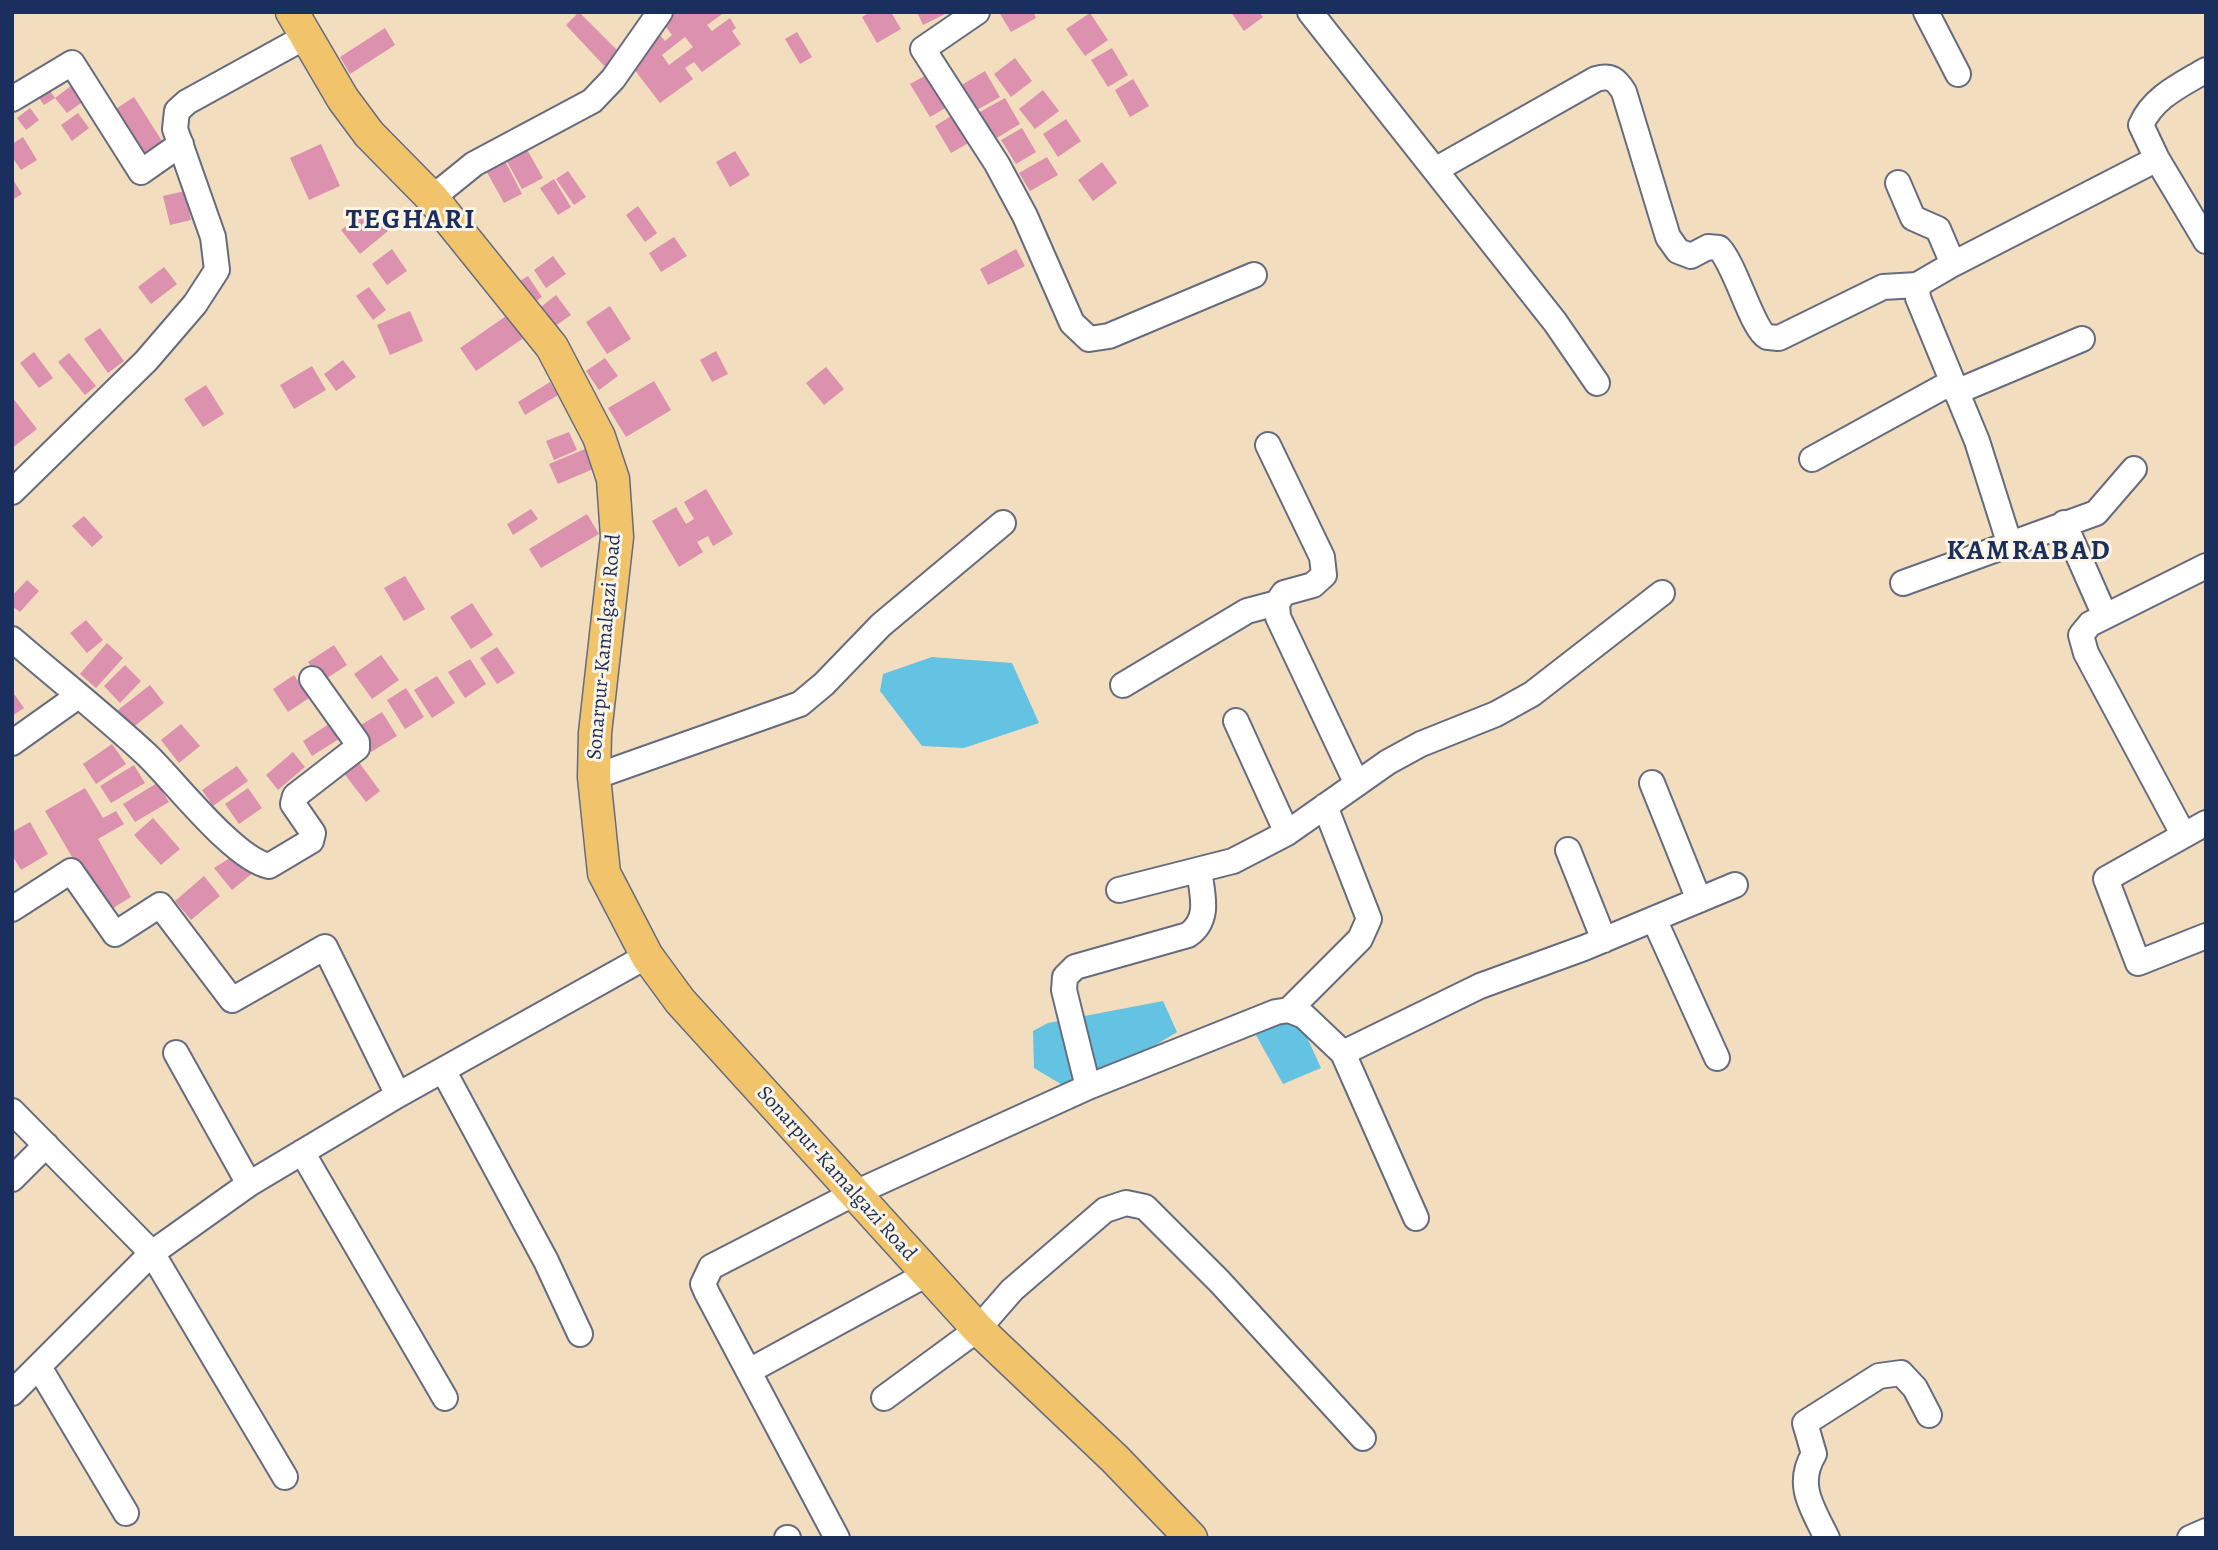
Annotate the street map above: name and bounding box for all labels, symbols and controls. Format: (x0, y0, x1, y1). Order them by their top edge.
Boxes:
district label: TEGHARI (347, 204, 475, 238)
street label: Sonarpur-Kamalgazi Road (583, 533, 627, 761)
district label: KAMRABAD (1947, 535, 2111, 569)
street label: Sonarpur-Kamalgazi Road (751, 1081, 921, 1267)

